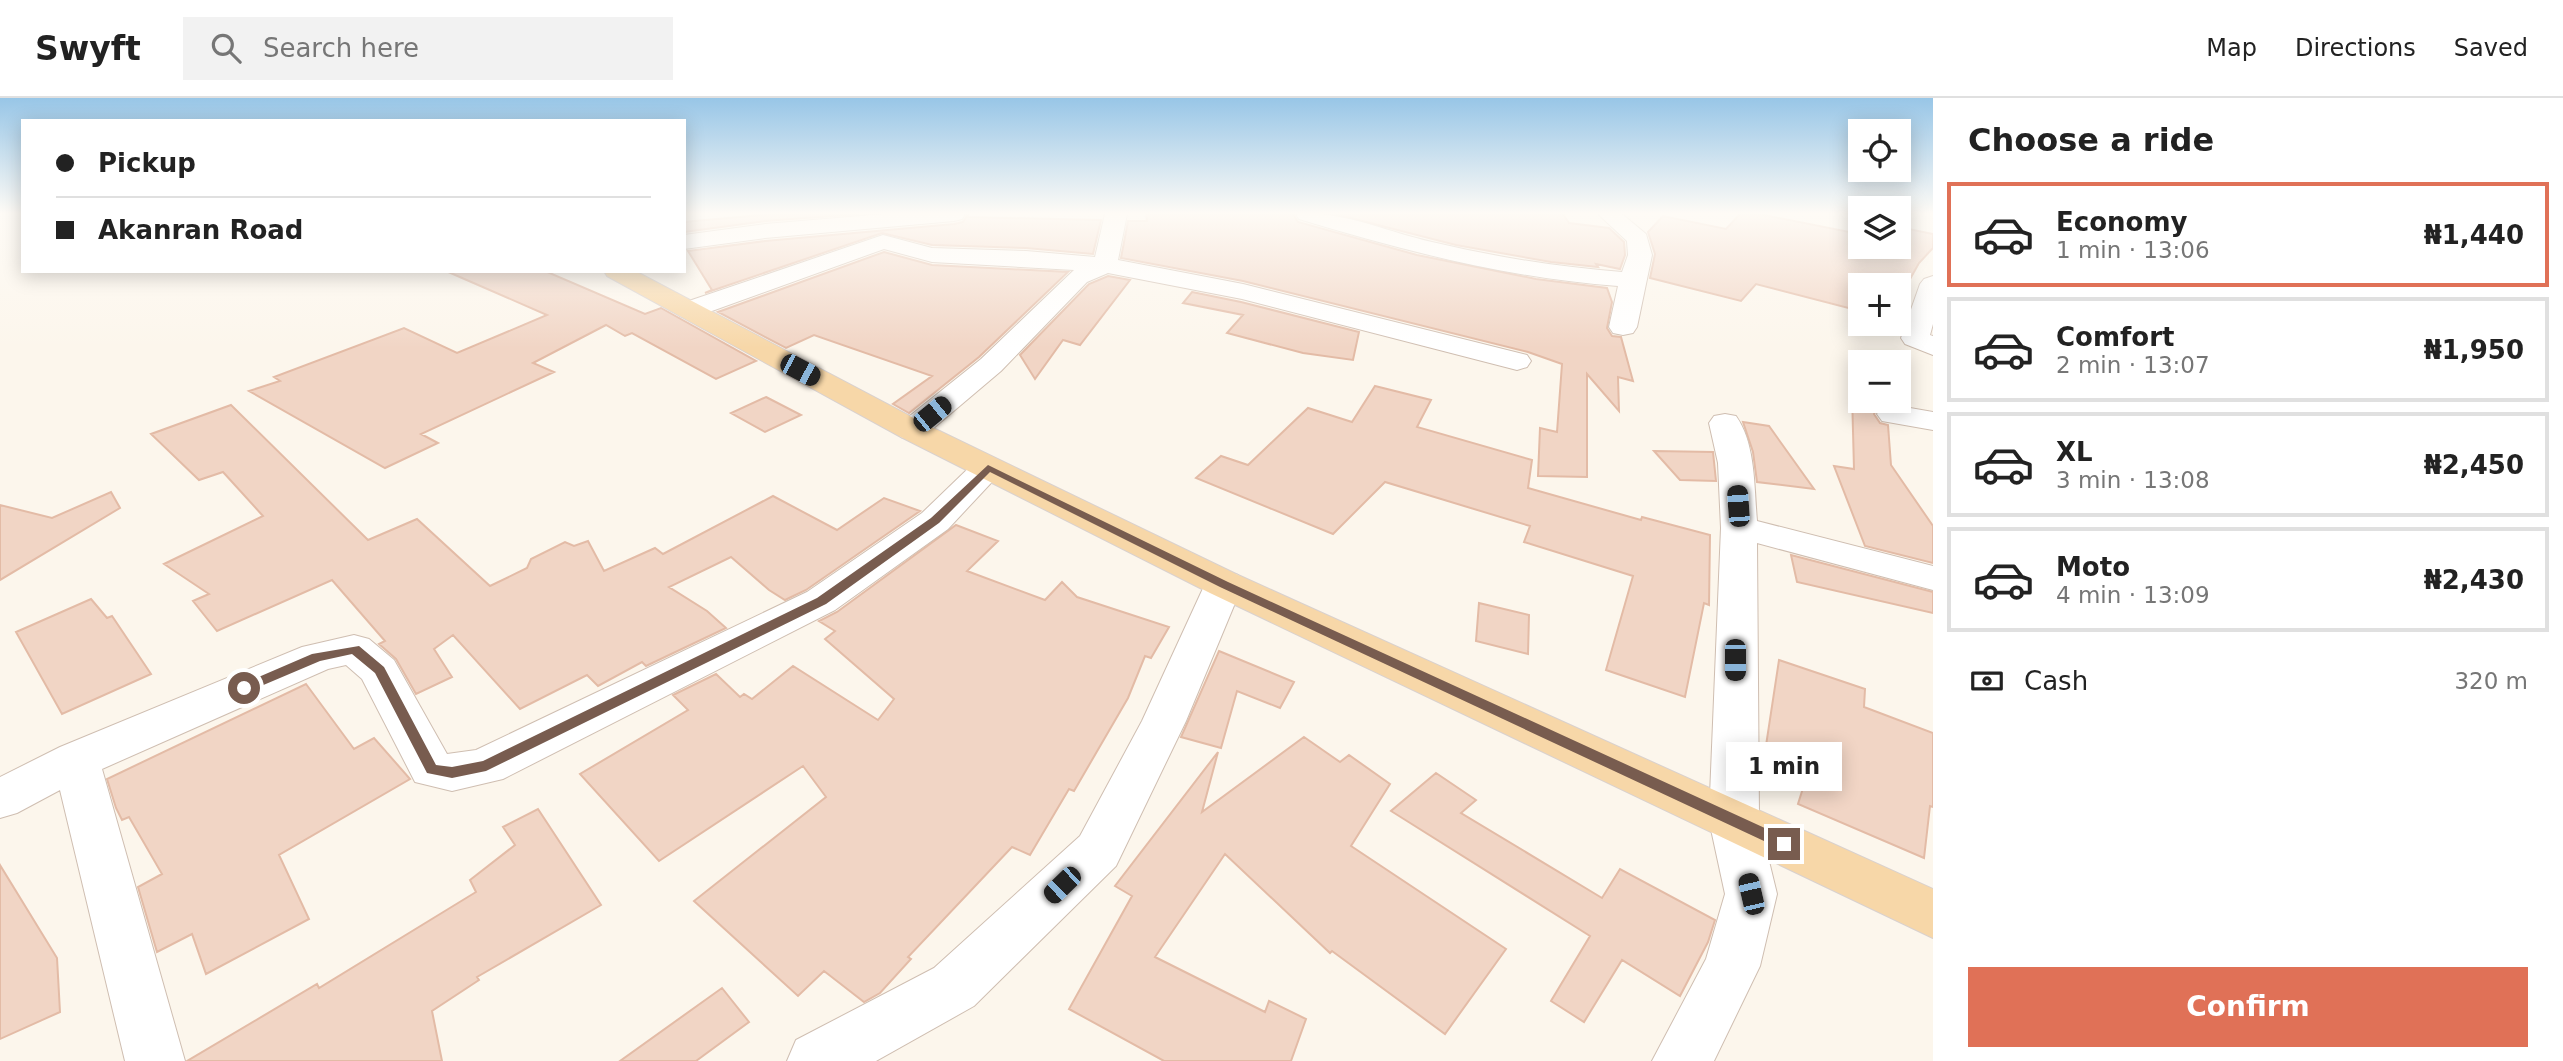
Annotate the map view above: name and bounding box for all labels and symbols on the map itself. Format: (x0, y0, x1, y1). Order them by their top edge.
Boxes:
car (777, 351, 824, 389)
car (910, 393, 955, 435)
car (1727, 484, 1750, 528)
car (1725, 639, 1746, 681)
route start (228, 672, 260, 704)
callout: 1 min (1726, 742, 1842, 792)
route end (1768, 828, 1800, 860)
car (1040, 863, 1085, 907)
car (1737, 871, 1766, 917)

